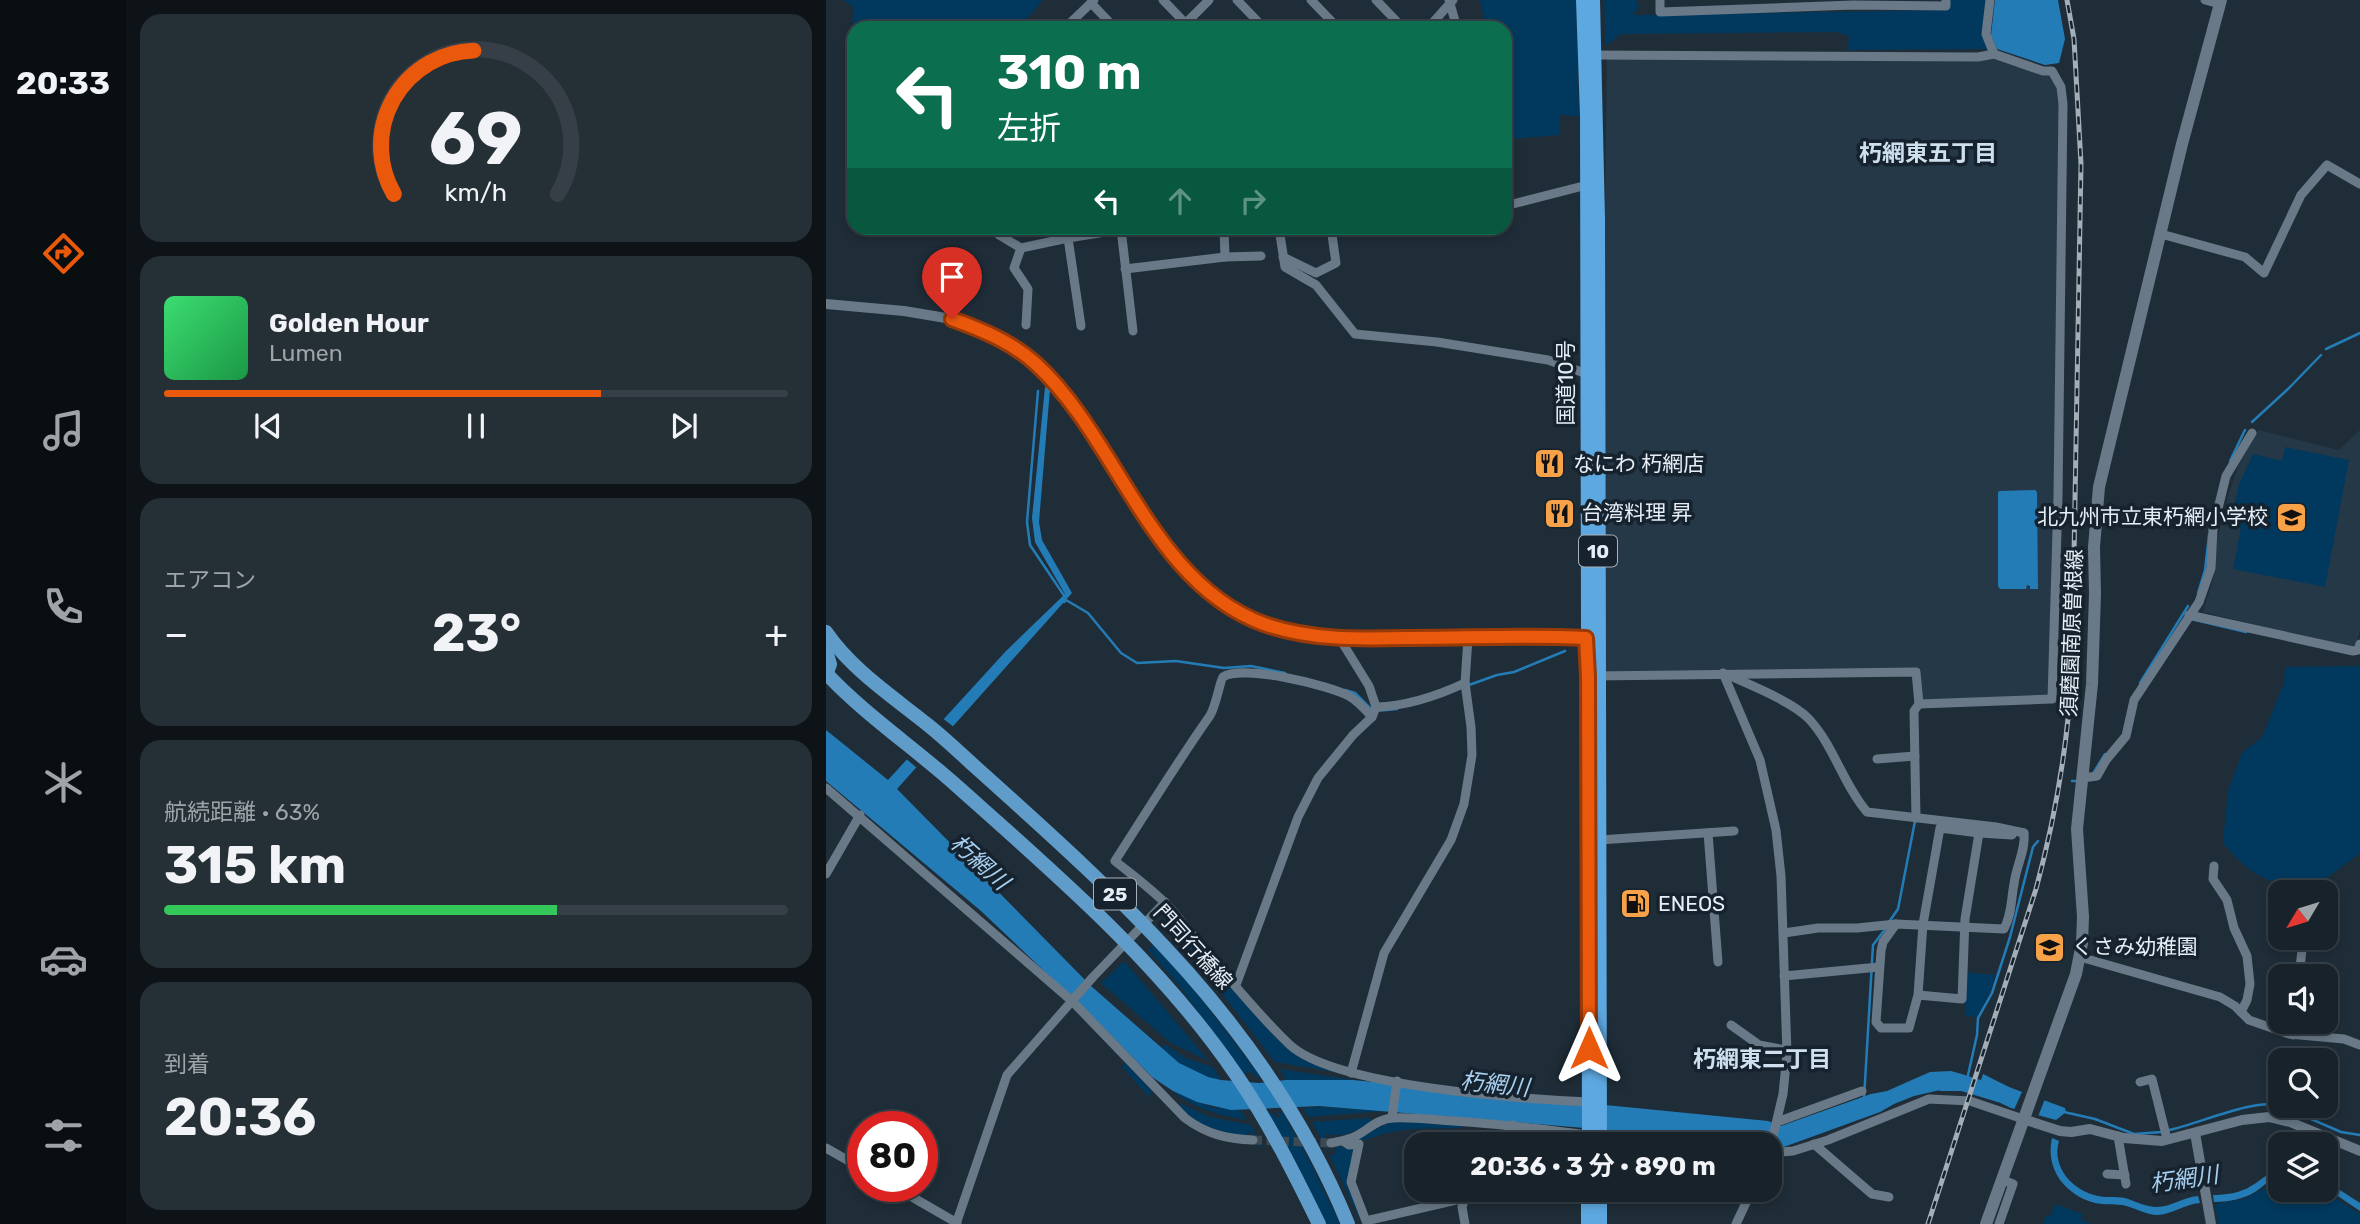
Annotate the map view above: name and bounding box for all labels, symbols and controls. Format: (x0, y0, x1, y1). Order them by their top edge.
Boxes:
text: 310 m (997, 43, 1142, 101)
icon: left (882, 49, 973, 140)
text: 20:33 (16, 64, 110, 102)
text: 69 (429, 96, 523, 182)
text: 左折 (997, 109, 1061, 147)
district label: 朽網東五丁目 (1859, 139, 1997, 167)
text: km/h (445, 178, 507, 207)
icon: left (1088, 182, 1126, 220)
icon: ahead (1161, 182, 1199, 220)
icon: right (1234, 182, 1272, 220)
icon: directions (39, 229, 88, 278)
pin (922, 247, 982, 319)
icon: arrive (933, 258, 971, 296)
text: Golden Hour (269, 308, 429, 339)
text: Lumen (269, 339, 343, 367)
street label: 国道10号 (1553, 340, 1578, 426)
icon: music (39, 406, 88, 455)
icon: previous (249, 407, 287, 445)
icon: pause (457, 407, 495, 445)
icon: next (665, 407, 703, 445)
restaurant icon: なにわ 朽網店 (1533, 447, 1567, 481)
place label: なにわ 朽網店 (1573, 451, 1704, 476)
restaurant icon: 台湾料理 昇 (1542, 496, 1576, 530)
place label: 台湾料理 昇 (1582, 500, 1692, 525)
school or university icon: 北九州市立東朽網小学校 (2274, 500, 2308, 534)
place label: 北九州市立東朽網小学校 (2037, 504, 2268, 529)
road number: 10 (1579, 536, 1617, 566)
street label: 須磨園南原曽根線 (2056, 549, 2087, 717)
text: エアコン (164, 566, 256, 594)
icon: phone (39, 582, 88, 631)
text: 23° (432, 602, 521, 664)
text: − (164, 611, 189, 657)
text: + (764, 611, 788, 657)
icon: climate (39, 758, 88, 807)
text: 航続距離 · 63% (164, 798, 320, 826)
water label: 朽網川 (945, 829, 1017, 897)
text: 315 km (164, 834, 346, 896)
road number: 25 (1094, 878, 1136, 909)
north arrow (2268, 880, 2338, 950)
map controls (2268, 880, 2338, 1202)
fuel station icon: ENEOS (1618, 887, 1652, 921)
place label: ENEOS (1658, 891, 1725, 916)
street label: 門司行橋線 (1149, 899, 1238, 994)
school or university icon: くさみ幼稚園 (2032, 930, 2066, 964)
place label: くさみ幼稚園 (2072, 934, 2198, 959)
icon: car (39, 935, 88, 984)
button: sound (2268, 964, 2338, 1034)
position arrow (1552, 1011, 1626, 1085)
district label: 朽網東二丁目 (1693, 1045, 1831, 1073)
button: search (2268, 1048, 2338, 1118)
text: 到着 (164, 1050, 210, 1078)
water label: 朽網川 (1459, 1066, 1534, 1102)
text: 20:36 (164, 1086, 316, 1148)
icon: filters (39, 1111, 88, 1160)
speed limit sign: 80 (847, 1111, 938, 1202)
button: layers (2268, 1132, 2338, 1202)
text: 20:36 · 3 分 · 890 m (1470, 1151, 1716, 1182)
water label: 朽網川 (2148, 1160, 2223, 1198)

